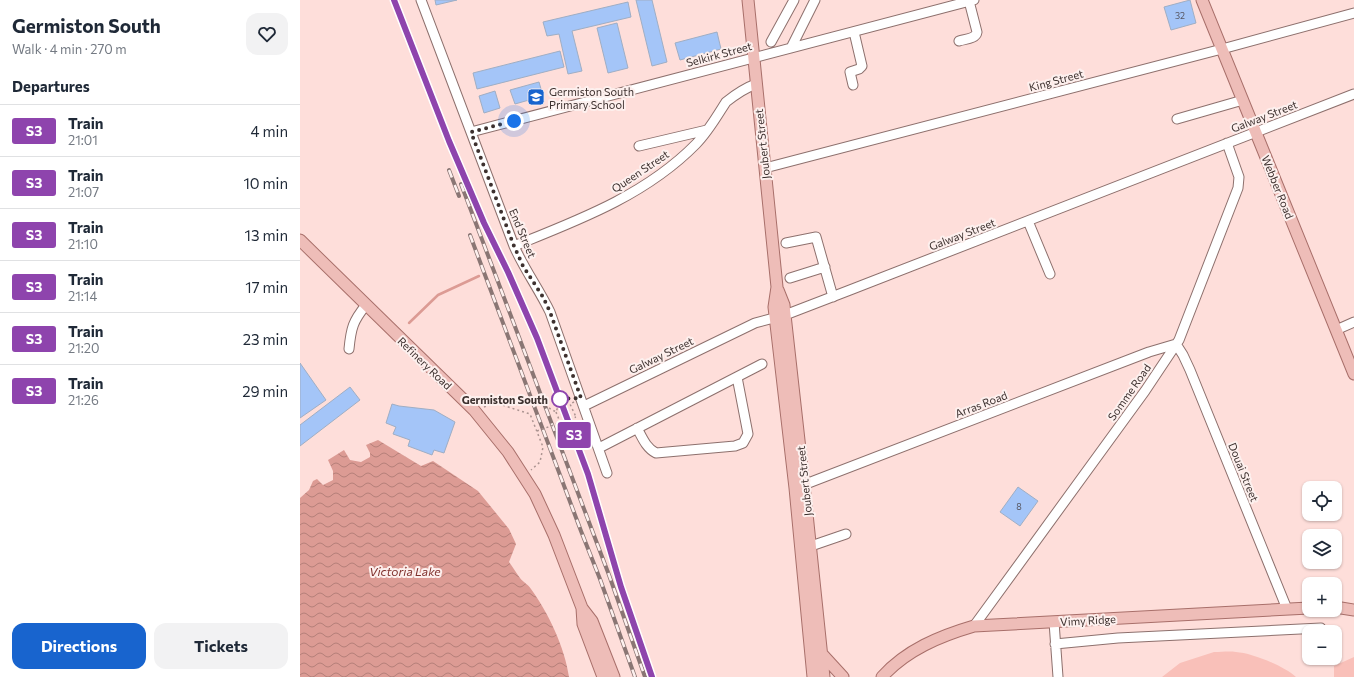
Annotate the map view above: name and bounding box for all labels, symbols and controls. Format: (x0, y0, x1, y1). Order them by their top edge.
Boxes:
house number: 32 (1175, 10, 1185, 21)
button: heart (246, 13, 288, 55)
text: Germiston South (12, 14, 161, 37)
street label: Selkirk Street (685, 39, 754, 69)
text: Walk · 4 min · 270 m (12, 41, 127, 57)
street label: King Street (1027, 66, 1085, 93)
text: Departures (12, 77, 90, 95)
place label: Germiston South Primary School (549, 85, 634, 111)
school or university icon: Germiston South Primary School (526, 87, 546, 107)
street label: Galway Street (1229, 97, 1299, 135)
street label: Joubert Street (752, 108, 773, 180)
your location (504, 111, 524, 131)
text: Train (68, 114, 104, 132)
text: S3 (26, 122, 42, 139)
text: 4 min (251, 122, 288, 140)
text: 21:01 (68, 132, 98, 148)
street label: Queen Street (609, 147, 671, 195)
street label: Webber Road (1259, 153, 1297, 221)
text: Train (68, 166, 104, 184)
text: S3 (26, 174, 42, 191)
text: 10 min (243, 174, 288, 192)
text: 21:07 (68, 184, 99, 200)
street label: End Street (507, 206, 539, 260)
street label: Galway Street (927, 215, 997, 253)
text: Train (68, 218, 104, 236)
text: S3 (26, 226, 42, 243)
text: 13 min (245, 226, 288, 244)
text: 21:10 (68, 236, 98, 252)
text: Train (68, 270, 104, 288)
text: S3 (26, 278, 42, 295)
text: 17 min (245, 278, 288, 296)
text: 21:14 (68, 288, 97, 304)
text: Train (68, 322, 104, 340)
text: S3 (26, 330, 42, 347)
text: 23 min (243, 330, 288, 348)
street label: Refinery Road (395, 334, 455, 392)
street label: Galway Street (627, 334, 696, 376)
text: 21:20 (68, 340, 100, 356)
street label: Somme Road (1105, 361, 1153, 423)
text: Train (68, 374, 104, 392)
text: S3 (26, 382, 42, 399)
text: 29 min (242, 382, 288, 400)
street label: Arras Road (953, 388, 1009, 420)
marker: Germiston South (551, 390, 569, 408)
text: 21:26 (68, 392, 99, 408)
place label: Germiston South (462, 393, 548, 406)
line badge: S3 (556, 422, 592, 448)
text: S3 (566, 426, 582, 443)
street label: Douai Street (1226, 441, 1262, 504)
street label: Joubert Street (794, 445, 815, 517)
map controls (1302, 481, 1342, 665)
button: locate (1302, 481, 1342, 521)
house number: 8 (1016, 501, 1022, 512)
button: layers (1302, 529, 1342, 569)
water label: Victoria Lake (369, 564, 441, 578)
button: + (1302, 577, 1342, 617)
street label: Vimy Ridge (1060, 612, 1116, 628)
button: Directions (12, 623, 146, 669)
button: Tickets (154, 623, 288, 669)
button: − (1302, 625, 1342, 665)

